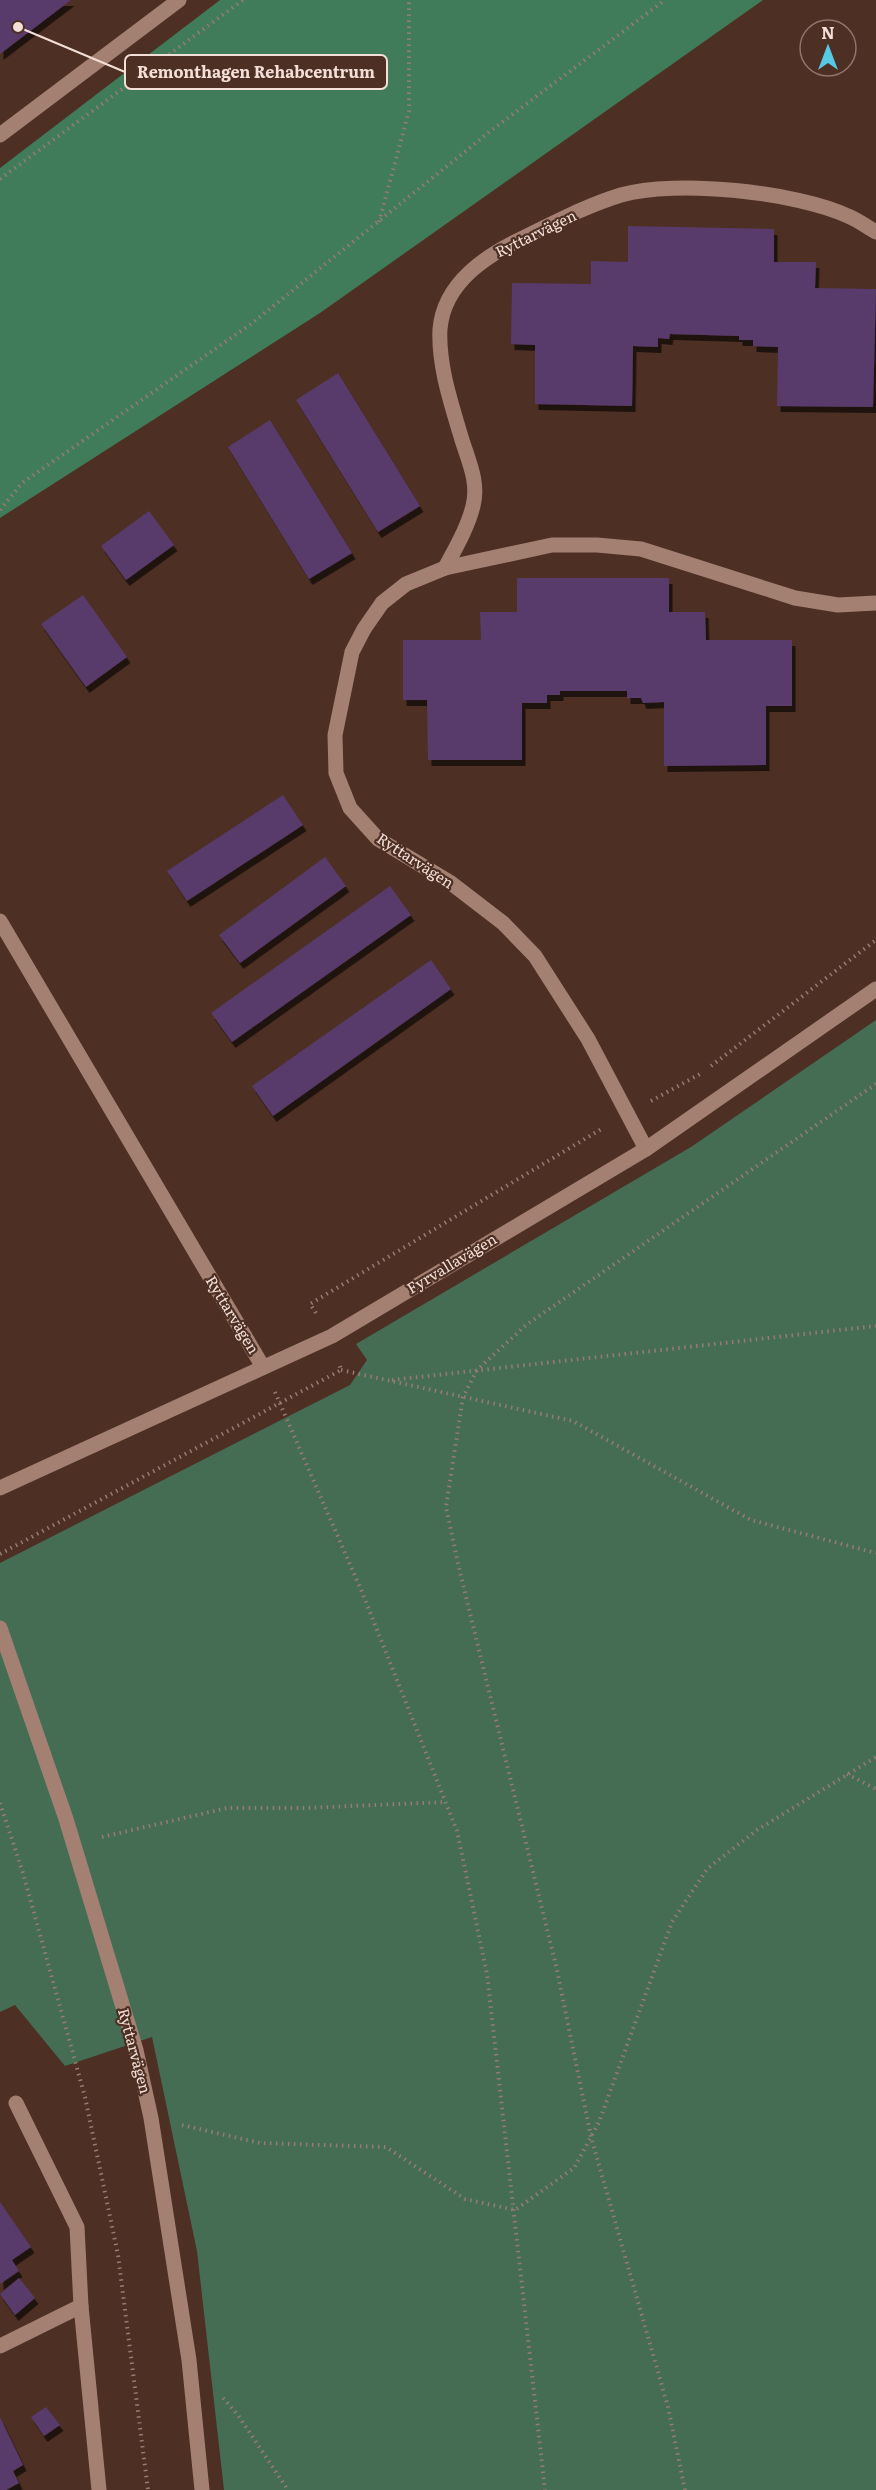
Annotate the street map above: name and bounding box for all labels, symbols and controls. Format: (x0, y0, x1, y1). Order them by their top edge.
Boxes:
north arrow (798, 18, 858, 78)
text: N (821, 20, 835, 44)
callout: Remonthagen Rehabcentrum (125, 55, 387, 89)
text: Remonthagen Rehabcentrum (137, 59, 375, 83)
street label: Ryttarvägen (491, 203, 580, 262)
street label: Ryttarvägen (373, 826, 459, 893)
street label: Fyrvallavägen (402, 1227, 501, 1299)
street label: Ryttarvägen (201, 1271, 266, 1358)
street label: Ryttarvägen (113, 2005, 158, 2096)

